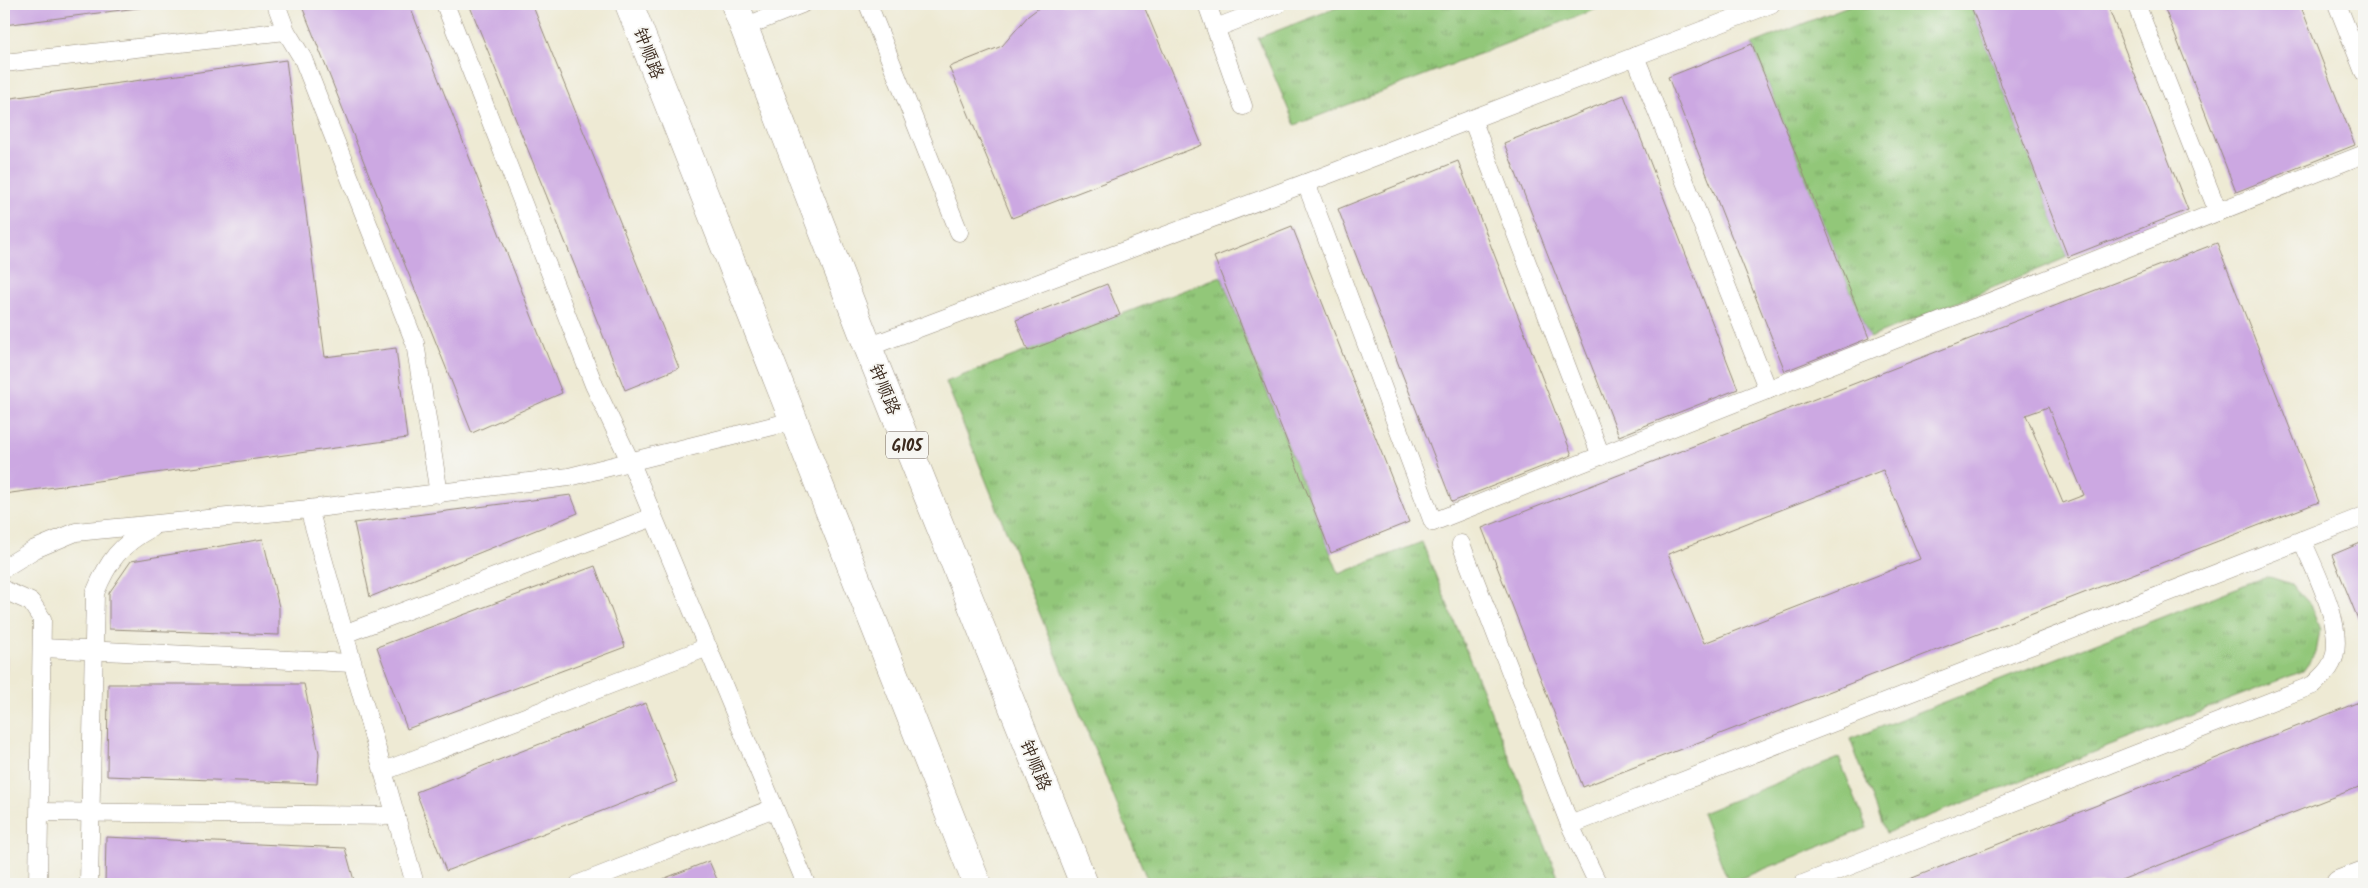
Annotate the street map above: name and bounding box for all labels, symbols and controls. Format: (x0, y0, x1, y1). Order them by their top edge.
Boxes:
street label: 钟顺路 (624, 23, 671, 84)
street label: 钟顺路 (860, 359, 907, 420)
road number: G105 (886, 432, 928, 458)
street label: 钟顺路 (1011, 735, 1058, 796)

